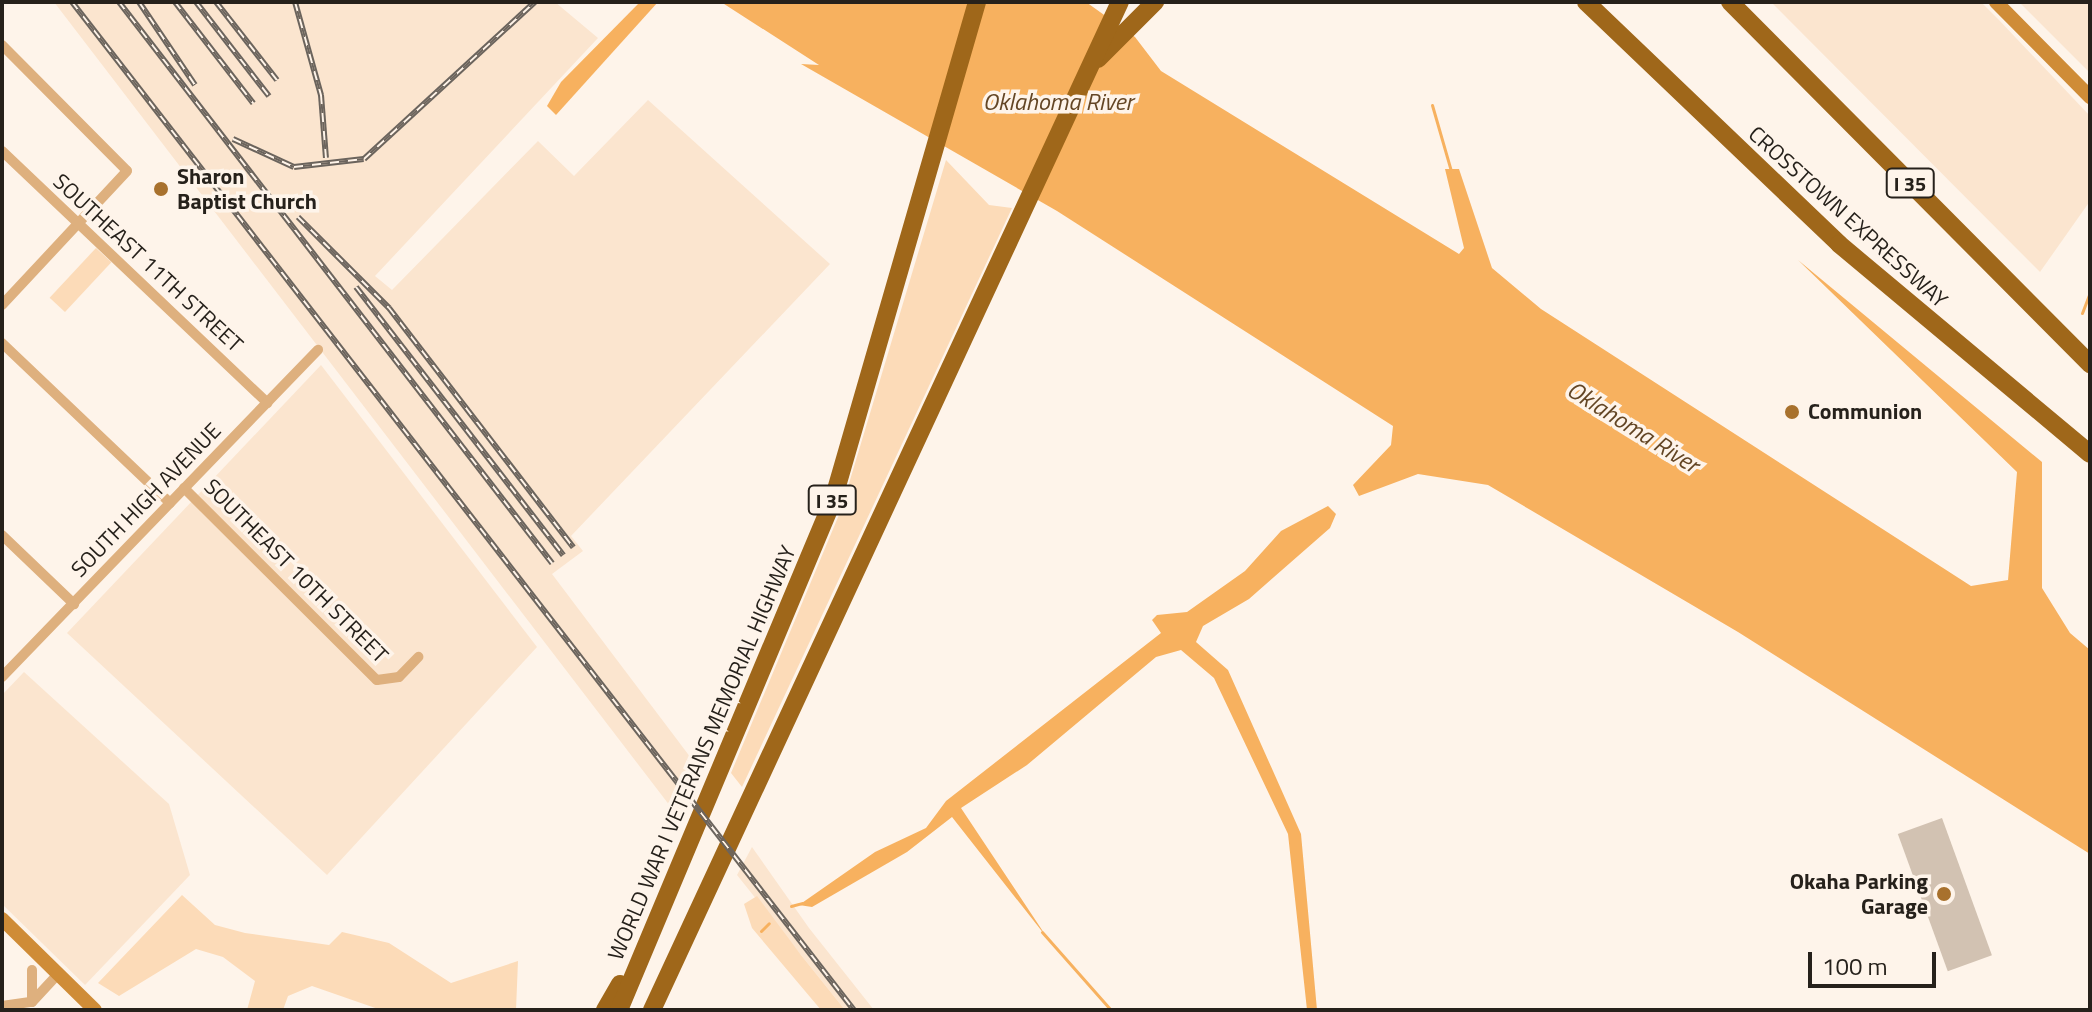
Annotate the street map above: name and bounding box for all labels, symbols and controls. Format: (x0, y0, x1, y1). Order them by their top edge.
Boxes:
water label: Oklahoma River (983, 88, 1133, 116)
street label: CROSSTOWN EXPRESSWAY (1743, 121, 1953, 313)
place label: Sharon Baptist Church (177, 163, 317, 214)
road number: I 35 (1884, 167, 1936, 199)
street label: SOUTHEAST 11TH STREET (48, 168, 248, 358)
marker: Sharon Baptist Church (152, 180, 170, 198)
water label: Oklahoma River (1562, 375, 1704, 479)
place label: Communion (1808, 399, 1922, 425)
marker: Communion (1783, 403, 1801, 421)
street label: SOUTH HIGH AVENUE (66, 417, 226, 583)
street label: SOUTHEAST 10TH STREET (199, 474, 393, 668)
road number: I 35 (806, 484, 858, 516)
street label: WORLD WAR I VETERANS MEMORIAL HIGHWAY (602, 542, 802, 964)
place label: Okaha Parking Garage (1790, 868, 1928, 920)
marker: Okaha Parking Garage (1935, 885, 1953, 903)
scale bar (1812, 936, 1940, 986)
text: 100 m (1822, 948, 1888, 984)

